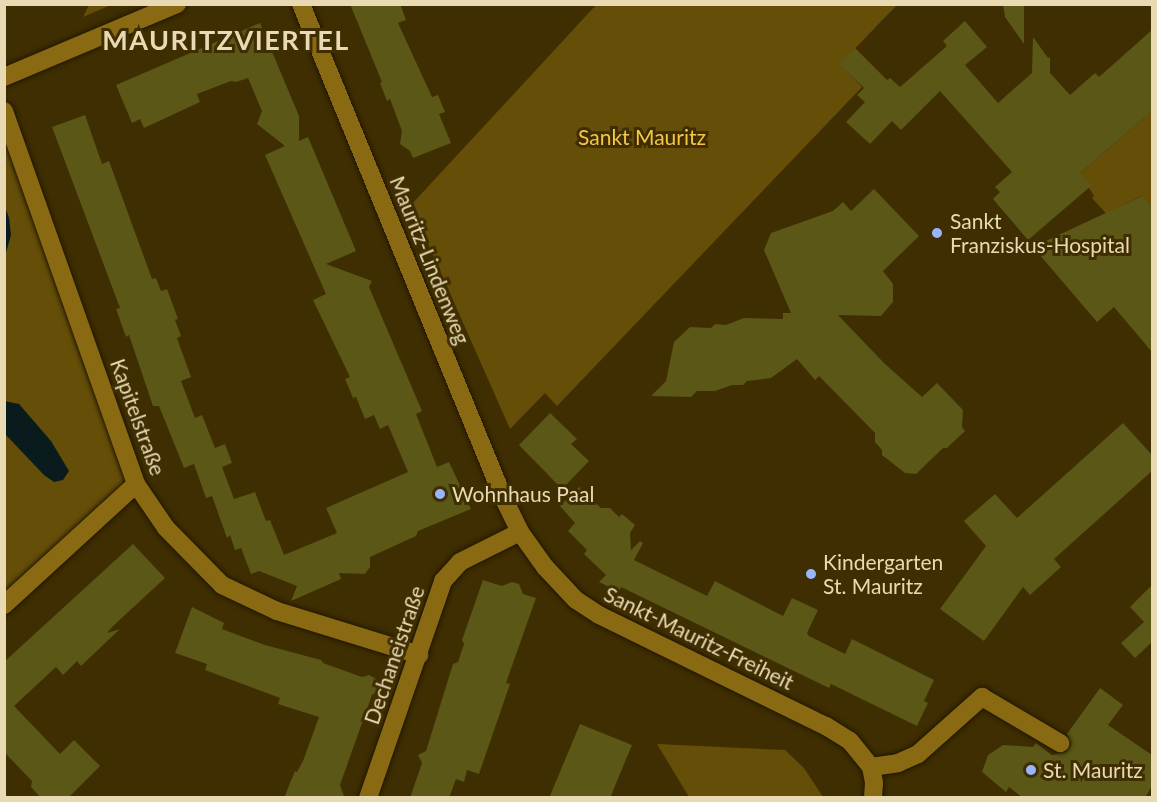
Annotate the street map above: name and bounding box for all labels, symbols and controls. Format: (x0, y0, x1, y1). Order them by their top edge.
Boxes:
district label: MAURITZVIERTEL (102, 24, 350, 56)
park label: Sankt Mauritz (578, 124, 706, 150)
street label: Mauritz-Lindenweg (385, 172, 475, 348)
place label: Sankt Franziskus-Hospital (950, 208, 1130, 258)
marker: Sankt Franziskus-Hospital (928, 224, 946, 242)
street label: Kapitelstraße (105, 355, 171, 479)
place label: Wohnhaus Paal (452, 481, 594, 507)
marker: Wohnhaus Paal (433, 487, 447, 501)
place label: Kindergarten St. Mauritz (823, 549, 943, 599)
marker: Kindergarten St. Mauritz (804, 567, 818, 581)
street label: Sankt-Mauritz-Freiheit (600, 581, 798, 695)
street label: Dechaneistraße (359, 582, 429, 728)
place label: St. Mauritz (1043, 757, 1143, 783)
marker: St. Mauritz (1024, 763, 1038, 777)

